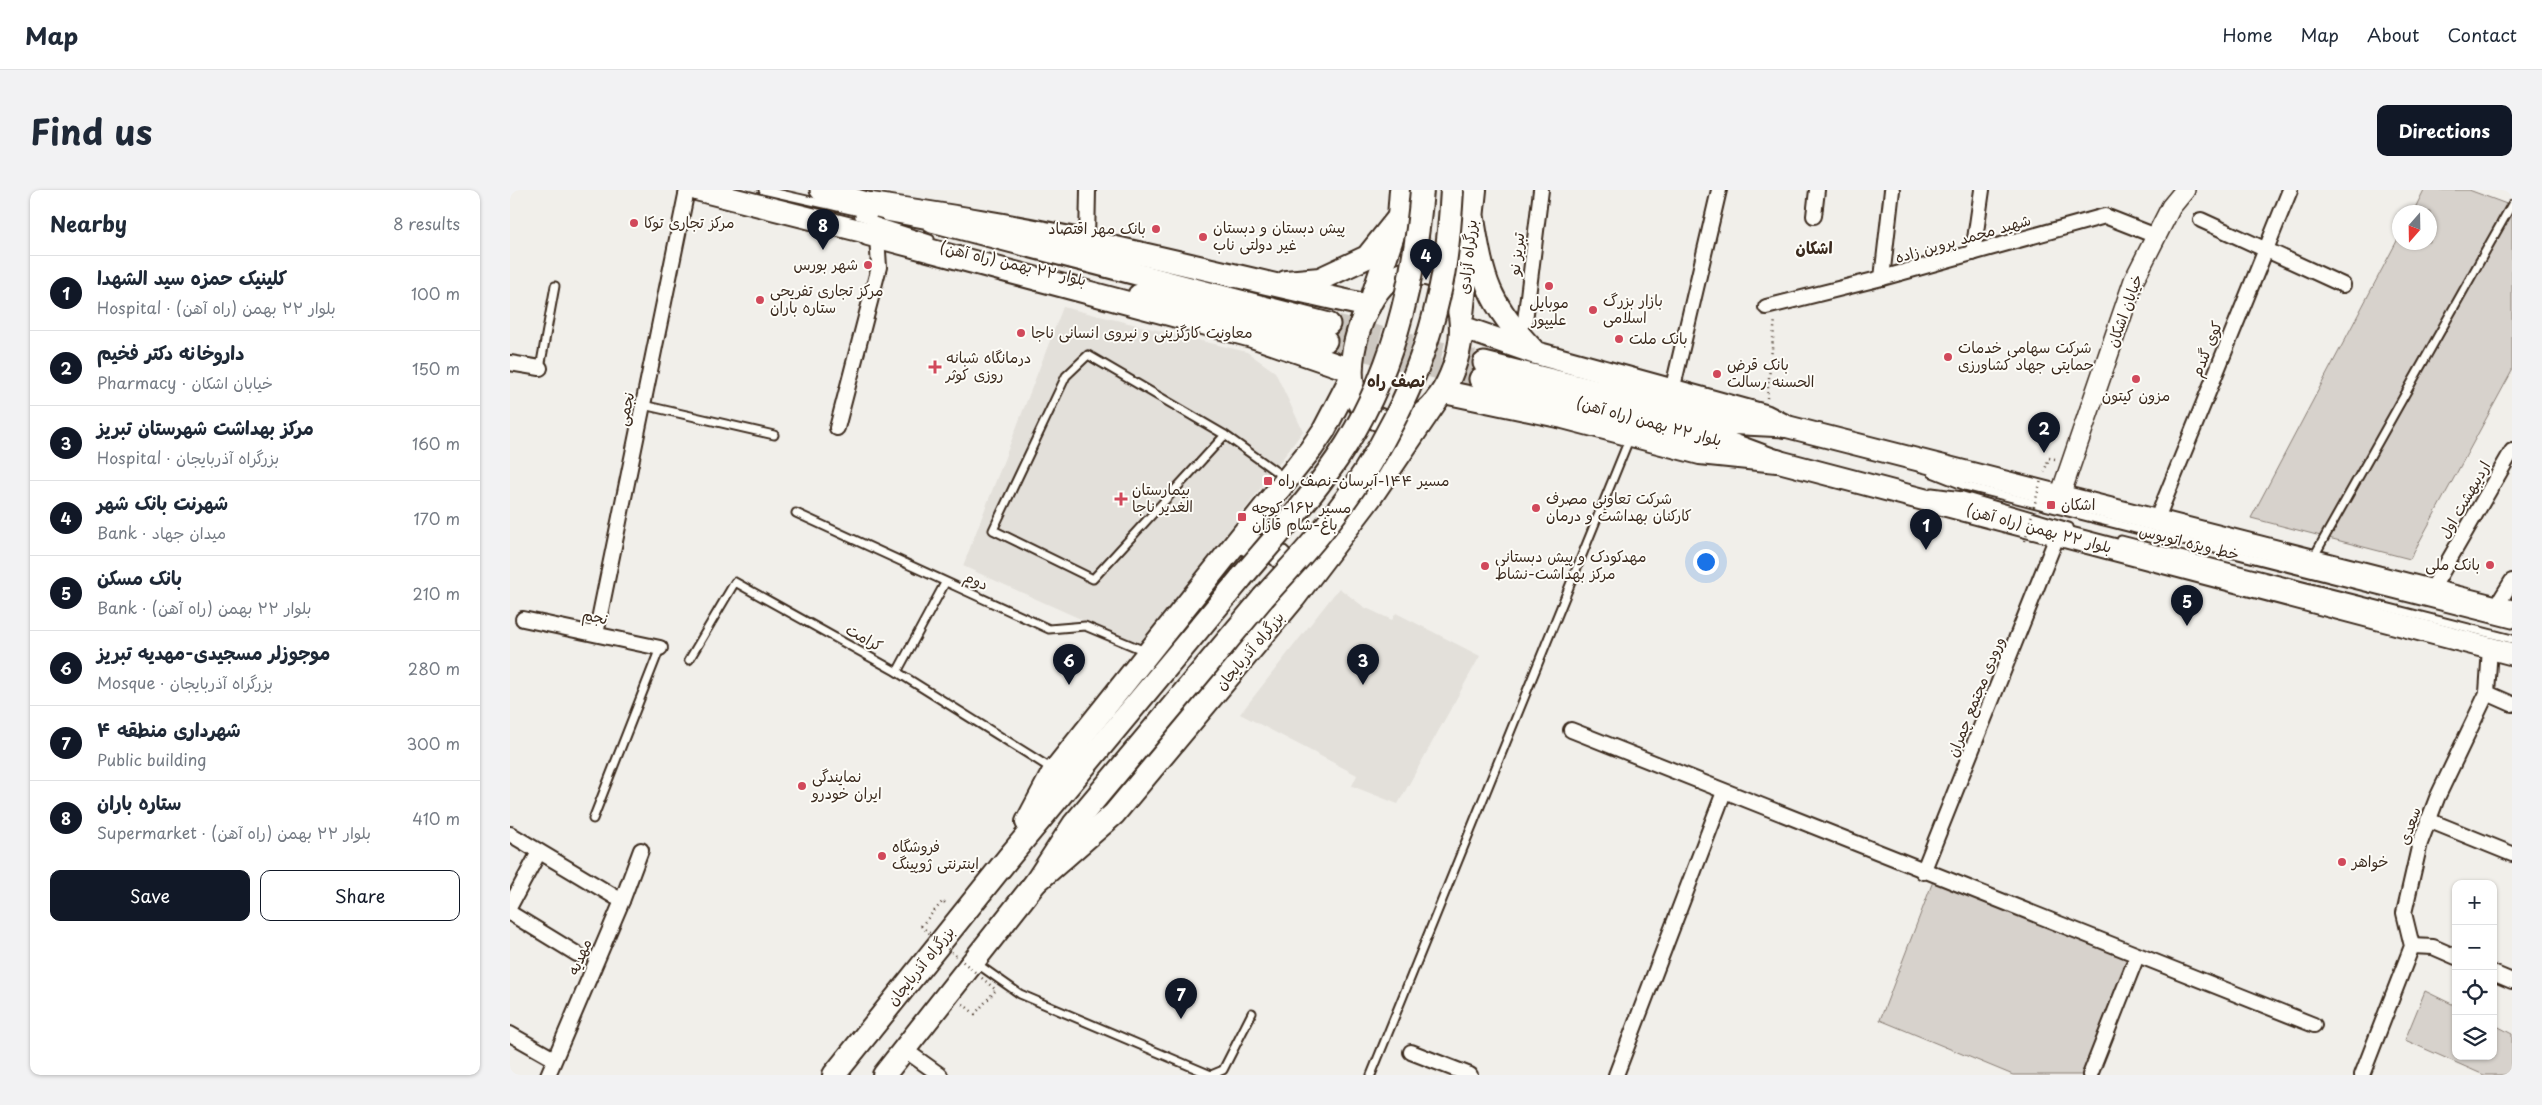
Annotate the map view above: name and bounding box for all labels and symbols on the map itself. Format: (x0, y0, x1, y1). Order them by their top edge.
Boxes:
north arrow (2392, 205, 2437, 250)
street label: شهید محمد پروین زاده (1892, 207, 2033, 268)
pin: 8 (807, 209, 839, 250)
place label: مرکز تجاری توکا (644, 210, 734, 233)
place label: پیش دبستان و دبستان غیر دولتی ناب (1213, 215, 1345, 255)
place label: بانک مهر اقتصاد (1048, 216, 1146, 239)
marker: مرکز تجاری توکا (628, 217, 640, 229)
street label: بزرگراه آزادی (1451, 218, 1482, 295)
marker: بانک مهر اقتصاد (1150, 223, 1162, 235)
marker: پیش دبستان و دبستان غیر دولتی ناب (1197, 231, 1209, 243)
street label: تبریز نو (1501, 231, 1530, 277)
street label: بلوار ۲۲ بهمن (راه آهن) (938, 234, 1089, 291)
district label: اشکان (1796, 235, 1832, 259)
pin: 4 (1410, 239, 1442, 280)
place label: شهر بورس (793, 252, 858, 275)
marker: شهر بورس (862, 259, 874, 271)
street label: خیابان اشکان (2100, 271, 2147, 350)
place label: مرکز تجاری تفریحی ستاره باران (770, 278, 883, 318)
marker: موبایل علیپور (1543, 280, 1555, 292)
place label: بازار بزرگ اسلامی (1603, 288, 1663, 328)
place label: موبایل علیپور (1529, 290, 1569, 330)
marker: مرکز تجاری تفریحی ستاره باران (754, 294, 766, 306)
marker: بازار بزرگ اسلامی (1587, 304, 1599, 316)
street label: کوی گندم (2184, 317, 2229, 380)
place label: معاونت کارگزینی و نیروی انسانی ناجا (1031, 320, 1253, 343)
place label: بانک ملت (1629, 326, 1688, 349)
marker: معاونت کارگزینی و نیروی انسانی ناجا (1015, 327, 1027, 339)
marker: بانک ملت (1613, 333, 1625, 345)
place label: شرکت سهامی خدمات حمایتی جهاد کشاورزی (1958, 335, 2094, 375)
place label: درمانگاه شبانه روزی کوثر (944, 345, 1031, 385)
marker: شرکت سهامی خدمات حمایتی جهاد کشاورزی (1942, 351, 1954, 363)
place label: بانک قرض الحسنه رسالت (1727, 352, 1814, 392)
marker: درمانگاه شبانه روزی کوثر (928, 360, 942, 374)
district label: نصف راه (1367, 368, 1425, 392)
marker: بانک قرض الحسنه رسالت (1711, 368, 1723, 380)
marker: مزون کیتون (2130, 373, 2142, 385)
place label: مزون کیتون (2102, 383, 2170, 406)
street label: نجمی (610, 390, 639, 428)
street label: بلوار ۲۲ بهمن (راه آهن) (1574, 390, 1725, 451)
pin: 2 (2028, 412, 2060, 453)
street label: اردیبهشت اول (2432, 456, 2495, 542)
place label: مسیر ۱۴۴-آبرسان-نصف راه (1278, 468, 1449, 491)
marker: مسیر ۱۴۴-آبرسان-نصف راه (1262, 475, 1274, 487)
place label: بیمارستان الغدیر ناجا (1132, 477, 1193, 517)
place label: شرکت تعاونی مصرف کارکنان بهداشت و درمان (1546, 486, 1692, 526)
marker: بیمارستان الغدیر ناجا (1114, 492, 1128, 506)
place label: اشکان (2061, 492, 2095, 515)
place label: مسیر ۱۶۲-کوچه باغ-شام قازان (1252, 495, 1351, 536)
street label: بلوار ۲۲ بهمن (راه آهن) (1964, 497, 2115, 558)
marker: اشکان (2045, 499, 2057, 511)
marker: شرکت تعاونی مصرف کارکنان بهداشت و درمان (1530, 502, 1542, 514)
pin: 1 (1910, 509, 1942, 550)
marker: مسیر ۱۶۲-کوچه باغ-شام قازان (1236, 511, 1248, 523)
street label: خط ویژه اتوبوس (2137, 518, 2242, 565)
place label: مهدکودک و پیش دبستانی مرکز بهداشت-نشاط (1495, 544, 1646, 584)
your location (1693, 549, 1719, 575)
place label: بانک ملی (2425, 552, 2480, 575)
marker: بانک ملی (2484, 559, 2496, 571)
marker: مهدکودک و پیش دبستانی مرکز بهداشت-نشاط (1479, 560, 1491, 572)
street label: دوم (960, 564, 992, 597)
pin: 5 (2171, 585, 2203, 626)
street label: نجم (580, 602, 610, 631)
street label: بزرگراه آذربایجان (1209, 606, 1289, 694)
street label: کرامت (842, 617, 887, 656)
street label: ورودی مجتمع چمران (1940, 633, 2010, 761)
pin: 6 (1053, 644, 1085, 685)
pin: 3 (1347, 644, 1379, 685)
place label: نمایندگی ایران خودرو (811, 764, 882, 804)
marker: نمایندگی ایران خودرو (796, 780, 808, 792)
street label: سعدی (2391, 803, 2426, 848)
place label: فروشگاه اینترنتی ژوپینگ (892, 834, 979, 874)
place label: خواهر (2350, 849, 2389, 872)
marker: فروشگاه اینترنتی ژوپینگ (876, 850, 888, 862)
marker: خواهر (2336, 856, 2348, 868)
street label: بزرگراه آذربایجان (880, 920, 959, 1010)
street label: مهدیه (561, 935, 597, 978)
pin: 7 (1165, 978, 1197, 1019)

